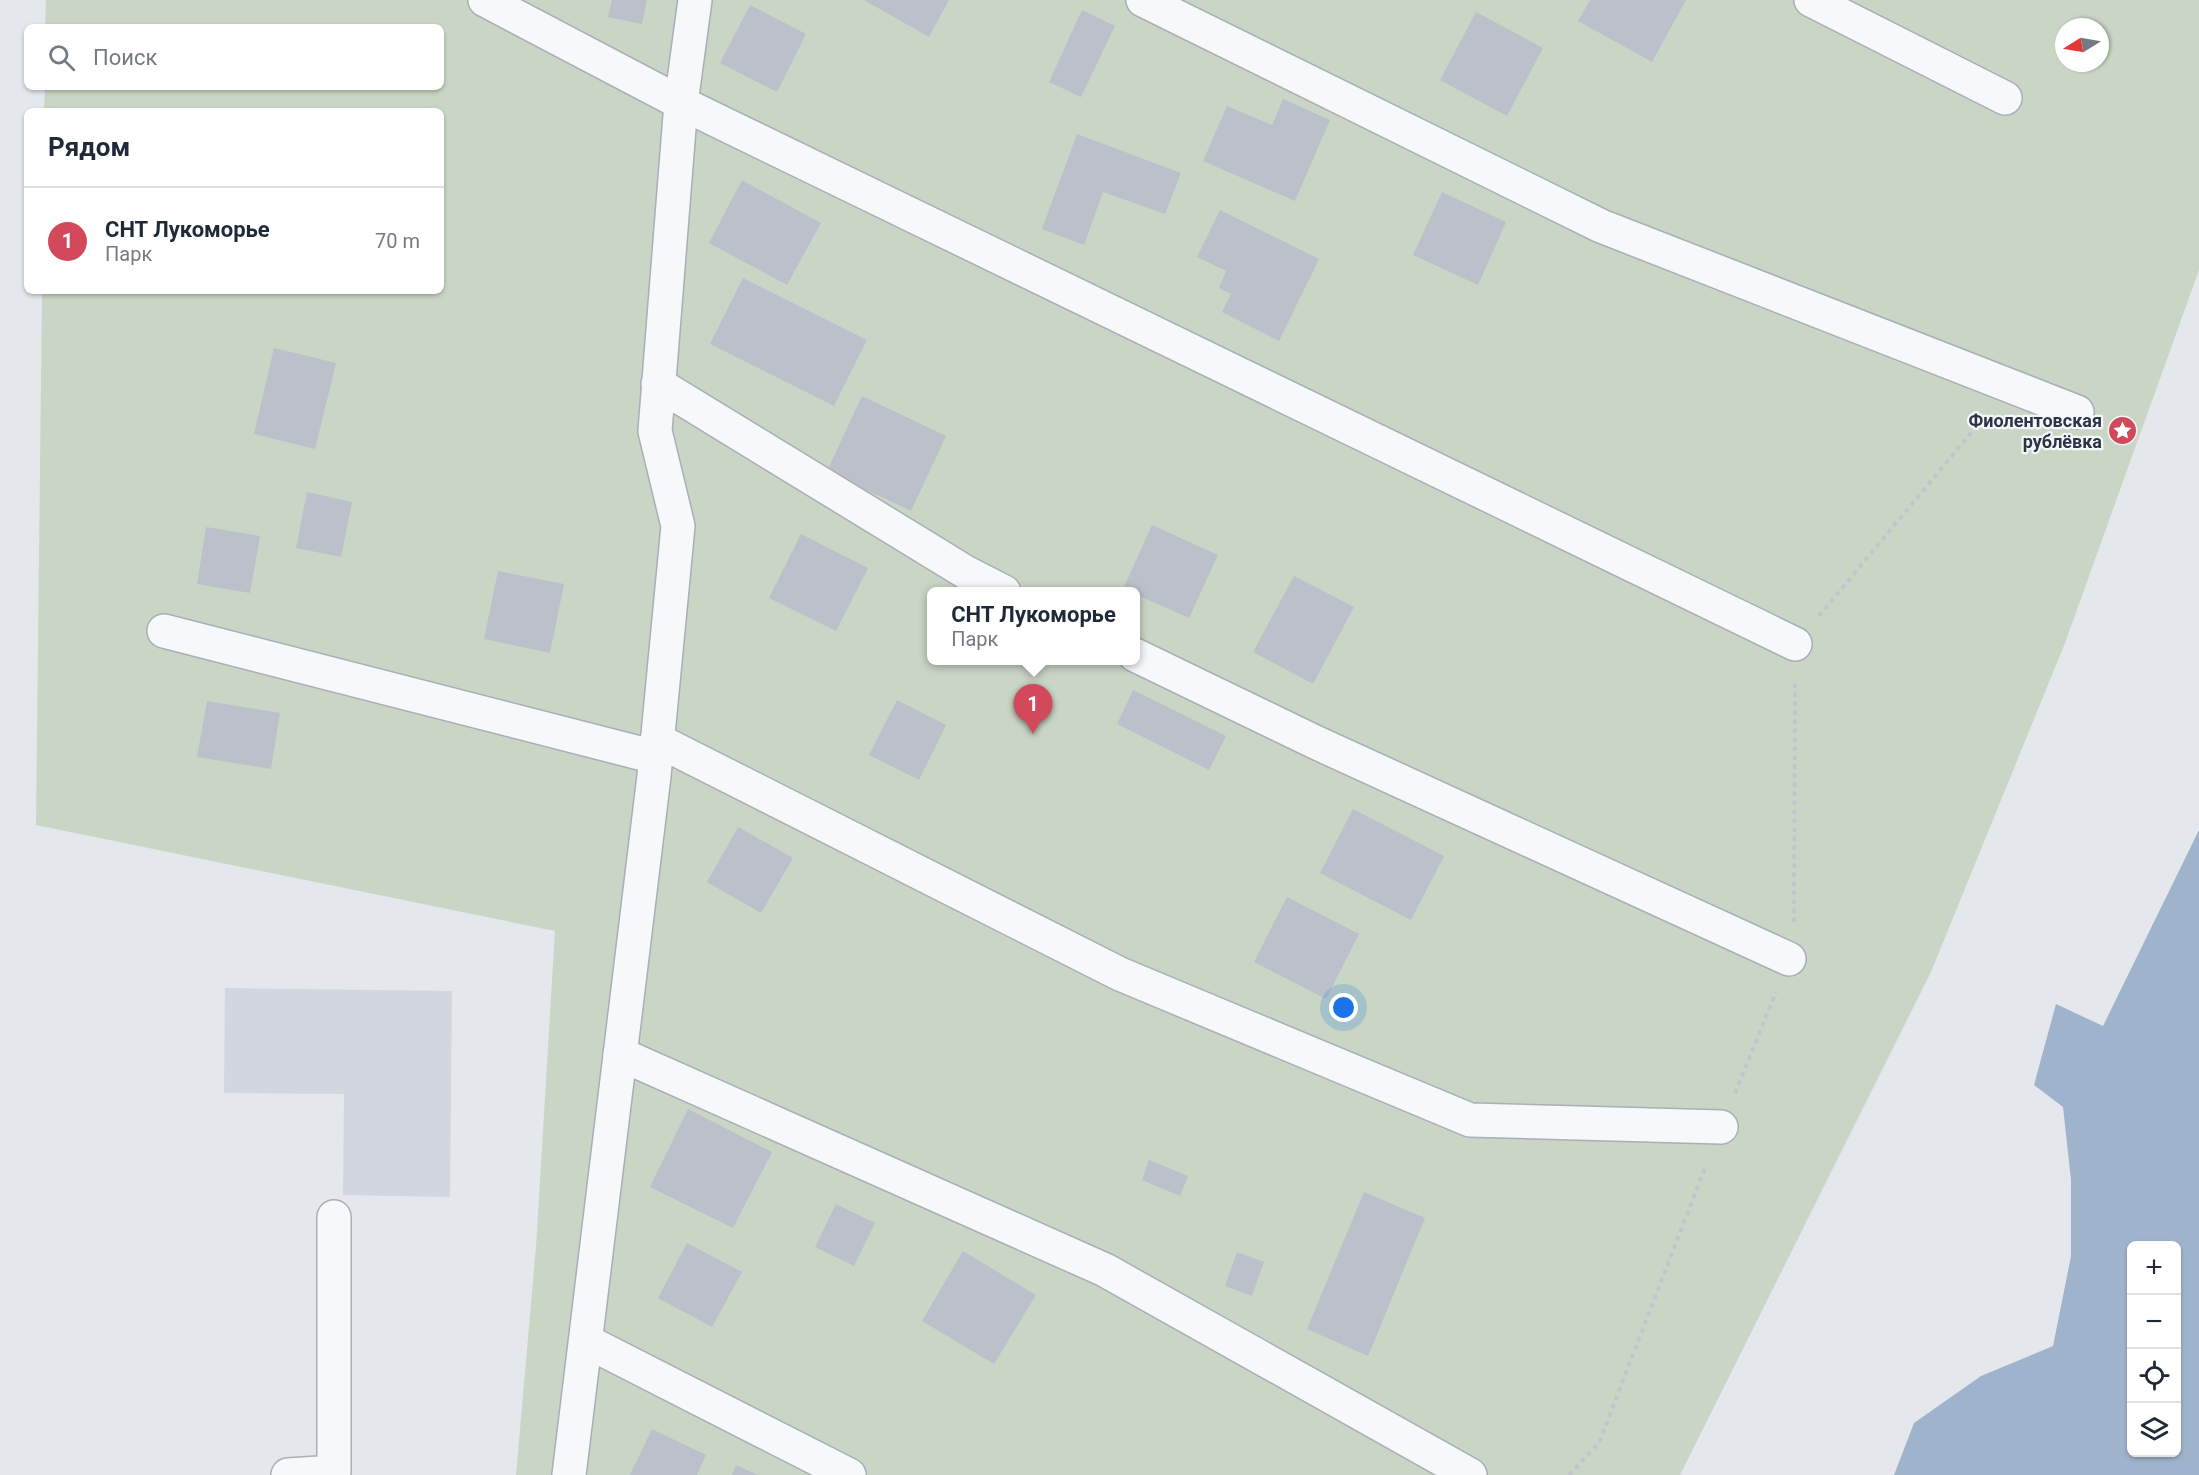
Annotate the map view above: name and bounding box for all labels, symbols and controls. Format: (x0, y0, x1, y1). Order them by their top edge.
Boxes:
north arrow (2055, 18, 2109, 72)
search box (24, 24, 444, 90)
icon: search (45, 41, 78, 74)
text: Поиск (93, 45, 157, 70)
text: Рядом (48, 132, 130, 162)
text: СНТ Лукоморье (105, 217, 270, 242)
text: 1 (62, 229, 73, 253)
text: 70 m (375, 229, 420, 253)
text: Парк (105, 242, 152, 266)
place label: Фиолентовская рублёвка (1969, 410, 2102, 452)
place icon: Фиолентовская рублёвка (2107, 414, 2139, 446)
popup (927, 587, 1140, 665)
text: СНТ Лукоморье (951, 602, 1116, 627)
text: Парк (951, 627, 998, 651)
pin: 1 (1014, 684, 1052, 734)
your location (1329, 993, 1358, 1022)
map controls (2127, 1241, 2181, 1457)
button: + (2127, 1241, 2181, 1295)
button: − (2127, 1295, 2181, 1349)
button: locate (2127, 1349, 2181, 1403)
button: layers (2127, 1403, 2181, 1457)

